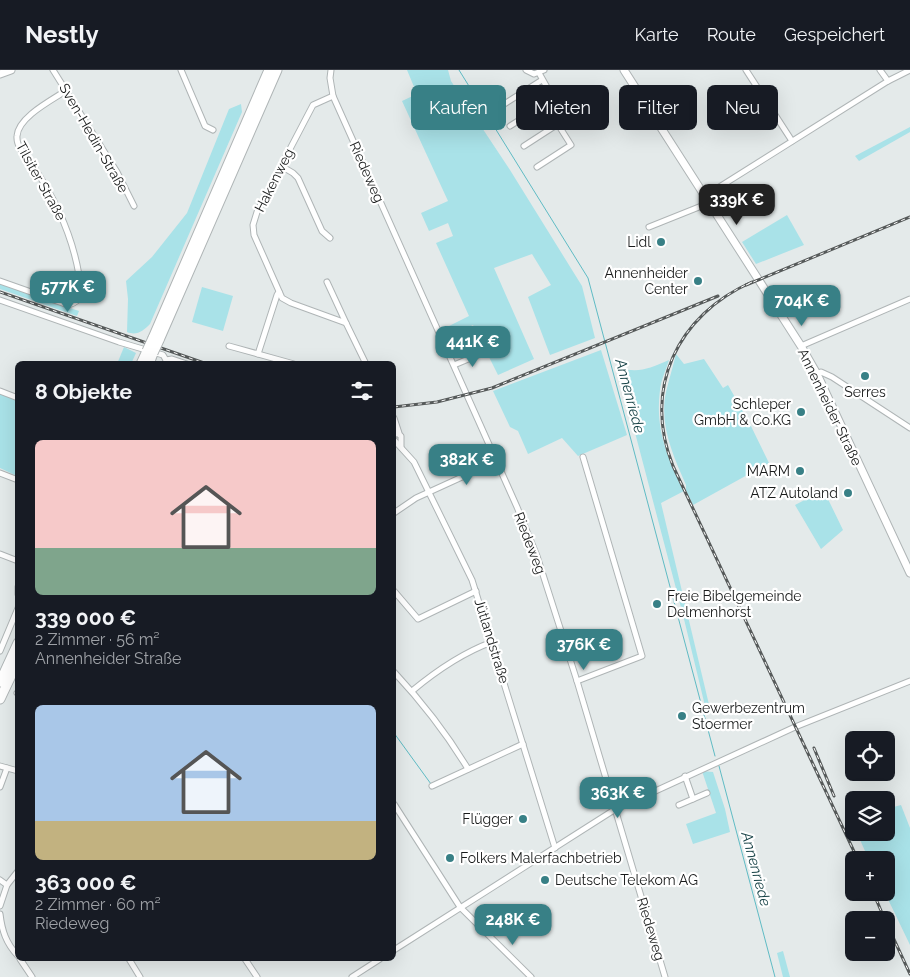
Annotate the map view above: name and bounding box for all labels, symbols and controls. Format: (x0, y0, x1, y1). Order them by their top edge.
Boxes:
text: Nestly (25, 20, 99, 49)
text: Karte (635, 24, 679, 45)
text: Route (707, 24, 756, 45)
text: Gespeichert (784, 24, 885, 45)
street label: Sven-Hedin-Straße (56, 81, 132, 195)
chip: Kaufen (411, 85, 506, 130)
chip: Mieten (516, 85, 609, 130)
chip: Filter (619, 85, 697, 130)
chip: Neu (707, 85, 778, 130)
street label: Tilsiter Straße (13, 139, 69, 223)
street label: Riedeweg (346, 139, 388, 205)
street label: Hakenweg (251, 146, 297, 214)
pin: 339K € (696, 184, 778, 226)
text: 339K € (710, 190, 764, 209)
place label: Lidl (627, 234, 651, 250)
marker: Lidl (655, 236, 667, 248)
place label: Annenheider Center (605, 265, 688, 297)
pin: 577K € (27, 270, 109, 313)
marker: Annenheider Center (692, 275, 704, 287)
text: 577K € (41, 277, 95, 296)
pin: 704K € (761, 284, 843, 327)
text: 704K € (774, 291, 830, 310)
pin: 441K € (432, 326, 514, 368)
text: 441K € (446, 332, 500, 351)
street label: Annenheider Straße (795, 346, 865, 468)
water label: Annenriede (611, 356, 649, 435)
marker: Serres (859, 370, 871, 382)
icon: filters (348, 377, 376, 405)
text: 8 Objekte (35, 379, 132, 404)
place label: Serres (844, 384, 886, 400)
place label: Schleper GmbH & Co.KG (694, 396, 791, 428)
marker: Schleper GmbH & Co.KG (795, 406, 807, 418)
pin: 382K € (426, 444, 508, 486)
text: 382K € (440, 450, 494, 469)
place label: MARM (747, 463, 790, 479)
marker: MARM (794, 465, 806, 477)
icon: home (161, 472, 251, 562)
place label: ATZ Autoland (750, 485, 838, 501)
marker: ATZ Autoland (842, 487, 854, 499)
street label: Riedeweg (511, 510, 549, 576)
place label: Freie Bibelgemeinde Delmenhorst (667, 588, 802, 620)
street label: Jütlandstraße (472, 597, 512, 685)
marker: Freie Bibelgemeinde Delmenhorst (651, 598, 663, 610)
text: 339 000 € (35, 605, 136, 630)
pin: 376K € (543, 628, 625, 671)
text: 2 Zimmer · 56 m² (35, 630, 160, 649)
text: 376K € (557, 635, 611, 654)
text: Annenheider Straße (35, 649, 182, 668)
place label: Gewerbezentrum Stoermer (692, 700, 805, 732)
marker: Gewerbezentrum Stoermer (676, 710, 688, 722)
map controls (845, 731, 895, 961)
button: locate (845, 731, 895, 781)
icon: home (161, 737, 251, 827)
pin: 363K € (577, 776, 659, 819)
text: 363K € (591, 783, 645, 802)
button: layers (845, 791, 895, 841)
place label: Flügger (462, 811, 513, 827)
marker: Flügger (517, 813, 529, 825)
water label: Annenriede (737, 829, 775, 908)
place label: Folkers Malerfachbetrieb (460, 850, 622, 866)
button: + (845, 851, 895, 901)
marker: Folkers Malerfachbetrieb (444, 852, 456, 864)
text: 363 000 € (35, 870, 137, 895)
place label: Deutsche Telekom AG (555, 872, 698, 888)
marker: Deutsche Telekom AG (539, 874, 551, 886)
text: 2 Zimmer · 60 m² (35, 895, 161, 914)
street label: Riedeweg (634, 896, 668, 962)
pin: 248K € (472, 904, 554, 946)
text: 248K € (486, 910, 540, 929)
button: − (845, 911, 895, 961)
text: Riedeweg (35, 914, 109, 933)

